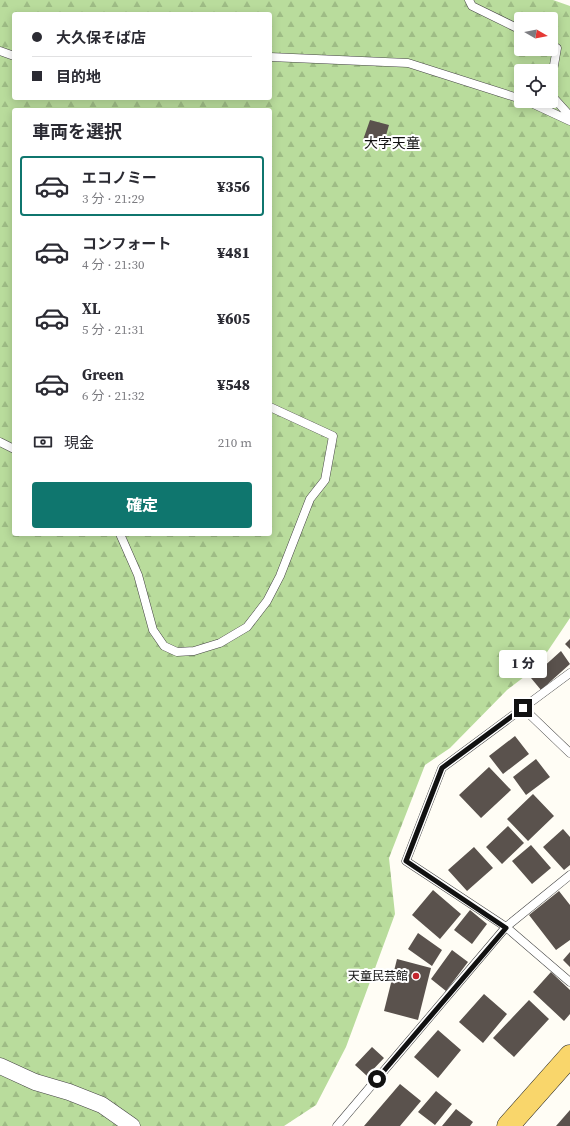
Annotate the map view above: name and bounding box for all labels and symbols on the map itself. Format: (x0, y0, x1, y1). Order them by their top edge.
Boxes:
north arrow (514, 12, 558, 56)
district label: 大字天童 (364, 133, 420, 153)
callout: 1 分 (499, 650, 547, 678)
route end (514, 699, 532, 717)
place label: 天童民芸館 (348, 968, 408, 984)
marker: 天童民芸館 (411, 971, 421, 981)
route start (368, 1070, 386, 1088)

